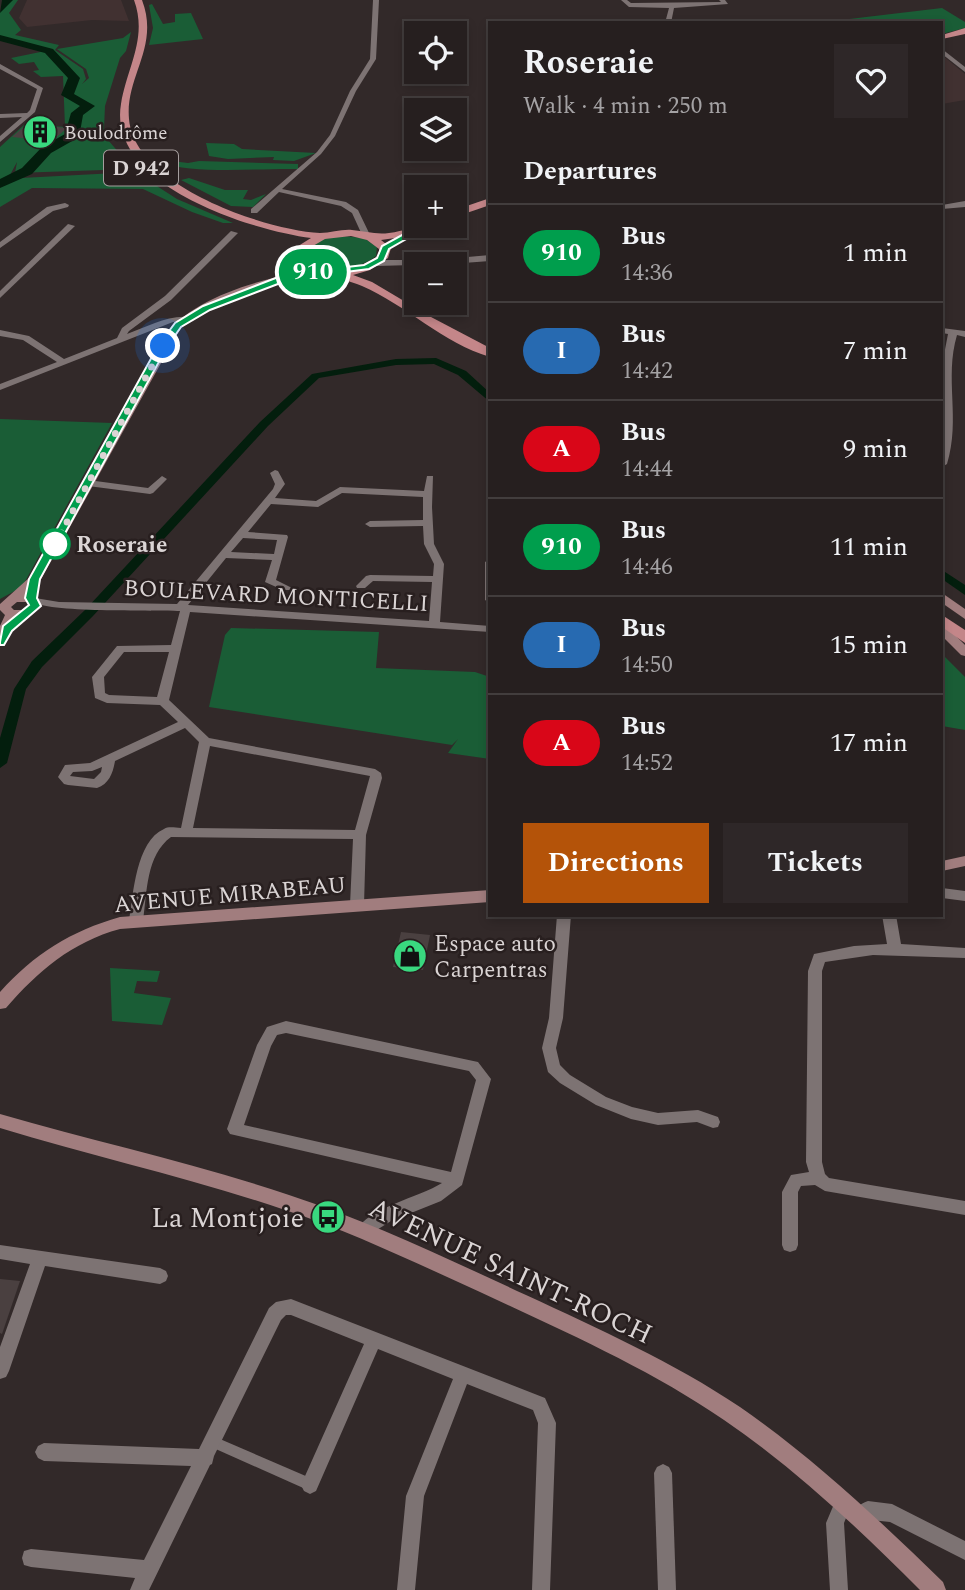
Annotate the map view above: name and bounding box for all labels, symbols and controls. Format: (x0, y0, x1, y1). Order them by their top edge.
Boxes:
map controls (404, 21, 467, 315)
button: locate (404, 21, 467, 84)
text: Roseraie (523, 38, 654, 88)
button: heart (834, 44, 908, 118)
text: Walk · 4 min · 250 m (523, 89, 728, 124)
button: layers (404, 98, 467, 161)
building icon: Boulodrôme (21, 113, 59, 151)
place label: Boulodrôme (64, 119, 168, 148)
road number: D 942 (104, 150, 178, 186)
text: Departures (523, 151, 657, 191)
button: + (404, 175, 467, 238)
text: Bus (621, 216, 666, 256)
text: 1 min (843, 233, 908, 273)
text: 910 (541, 235, 582, 271)
line badge: 910 (273, 249, 353, 295)
button: − (404, 252, 467, 315)
text: 910 (293, 254, 333, 290)
text: 14:36 (621, 256, 673, 291)
text: Bus (621, 314, 666, 354)
your location (145, 328, 180, 363)
text: 7 min (843, 331, 908, 371)
text: I (557, 333, 566, 369)
text: 14:42 (621, 354, 673, 389)
text: Bus (621, 412, 666, 452)
text: 9 min (843, 429, 908, 469)
text: A (552, 431, 571, 467)
text: 14:44 (621, 452, 673, 487)
text: Bus (621, 510, 666, 550)
text: 11 min (830, 527, 908, 567)
place label: Roseraie (76, 528, 167, 563)
marker: Roseraie (40, 529, 70, 559)
text: 910 (541, 529, 582, 565)
text: 14:46 (621, 550, 673, 585)
street label: BOULEVARD MONTICELLI (123, 571, 429, 622)
text: Bus (621, 608, 666, 648)
text: 15 min (830, 625, 908, 665)
text: I (557, 627, 566, 663)
text: 14:50 (621, 648, 673, 683)
text: Bus (621, 706, 666, 746)
text: 17 min (830, 723, 908, 763)
text: A (552, 725, 571, 761)
text: 14:52 (621, 746, 673, 781)
button: Directions (523, 823, 709, 903)
button: Tickets (723, 823, 908, 903)
street label: AVENUE MIRABEAU (112, 868, 348, 923)
place label: Espace auto Carpentras (434, 927, 556, 988)
shop icon: Espace auto Carpentras (391, 937, 429, 975)
street label: AVENUE SAINT-ROCH (361, 1187, 659, 1356)
place label: La Montjoie (151, 1197, 304, 1240)
bus stop icon: La Montjoie (309, 1198, 347, 1236)

